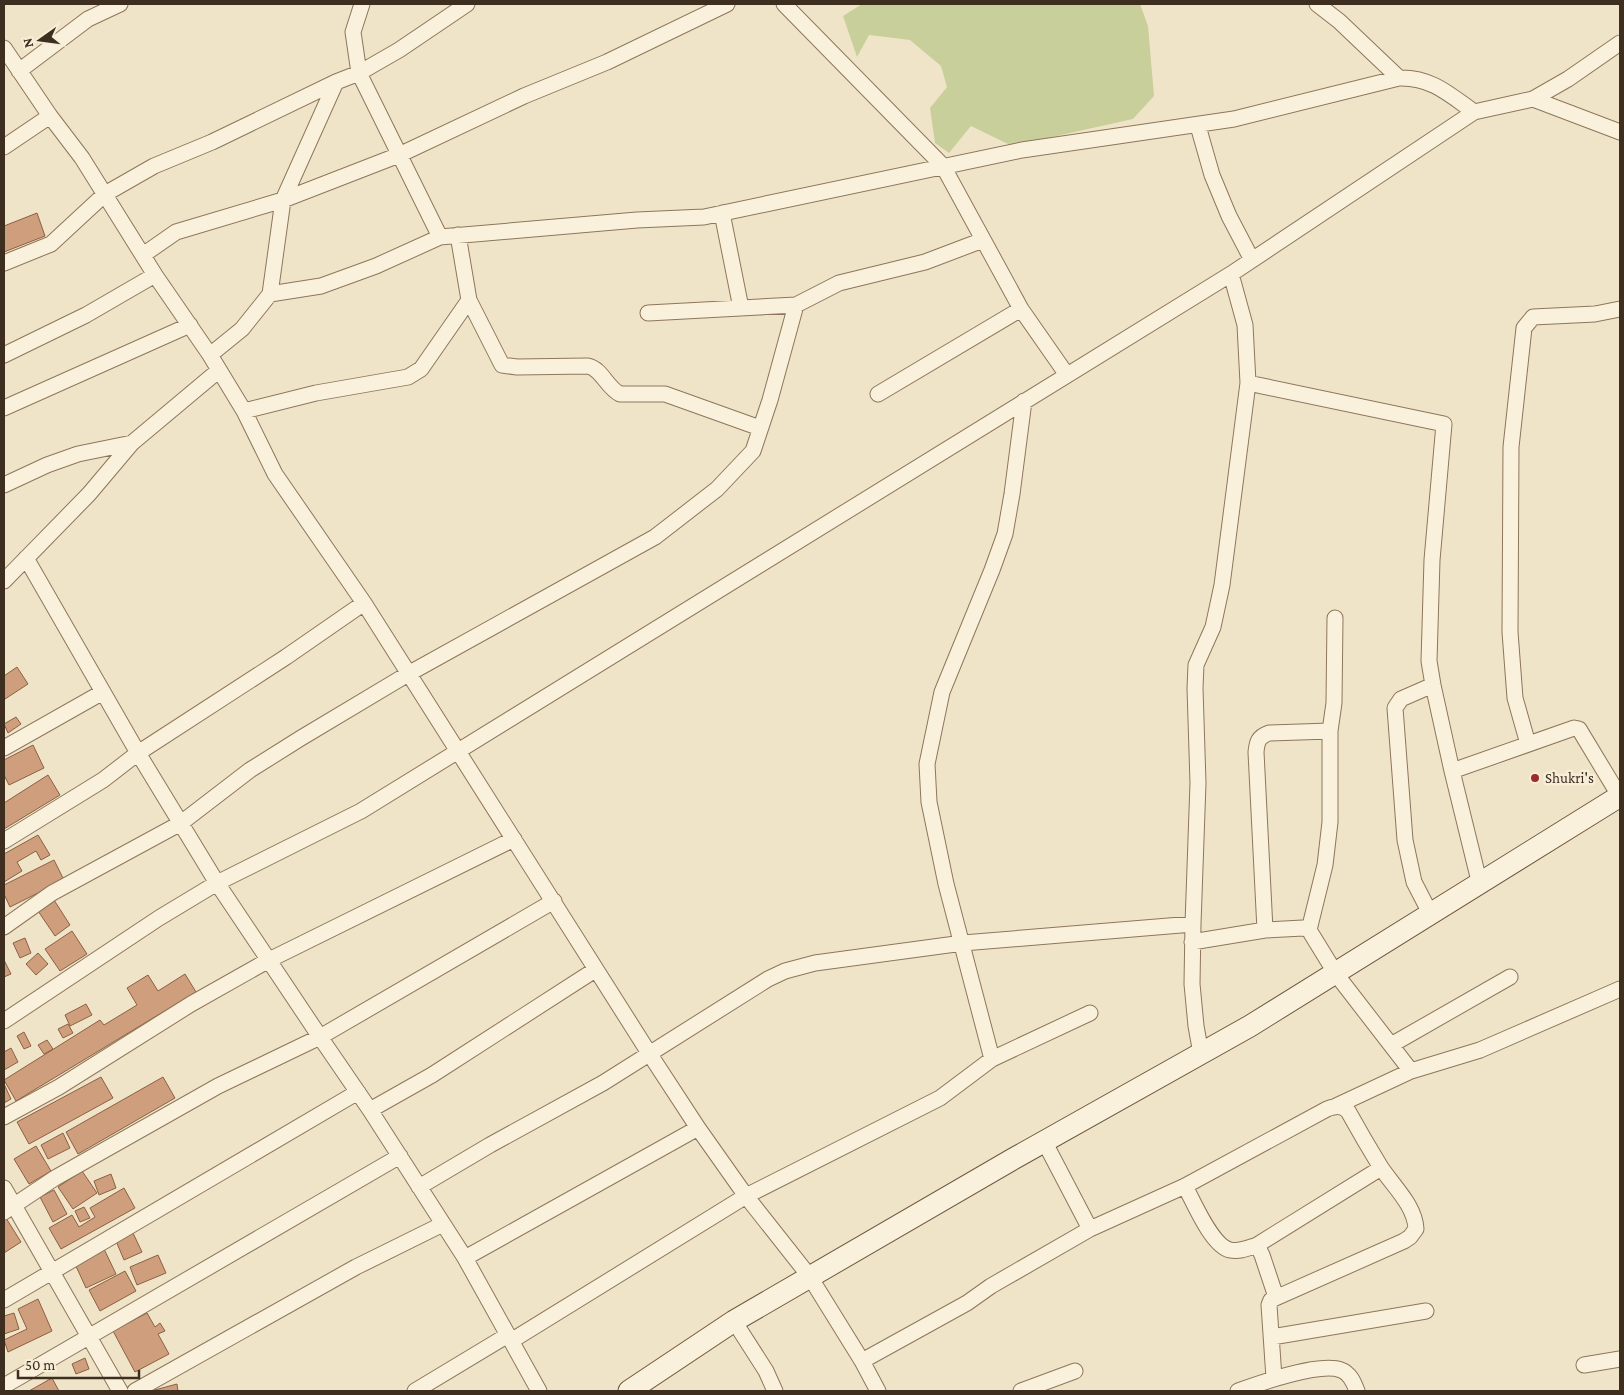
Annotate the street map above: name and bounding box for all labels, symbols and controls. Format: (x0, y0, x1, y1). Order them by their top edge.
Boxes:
north arrow (15, 15, 65, 65)
text: N (18, 36, 36, 50)
place label: Shukri's (1545, 770, 1594, 786)
marker: Shukri's (1529, 772, 1541, 784)
scale bar (18, 1348, 139, 1380)
text: 50 m (25, 1357, 55, 1373)

